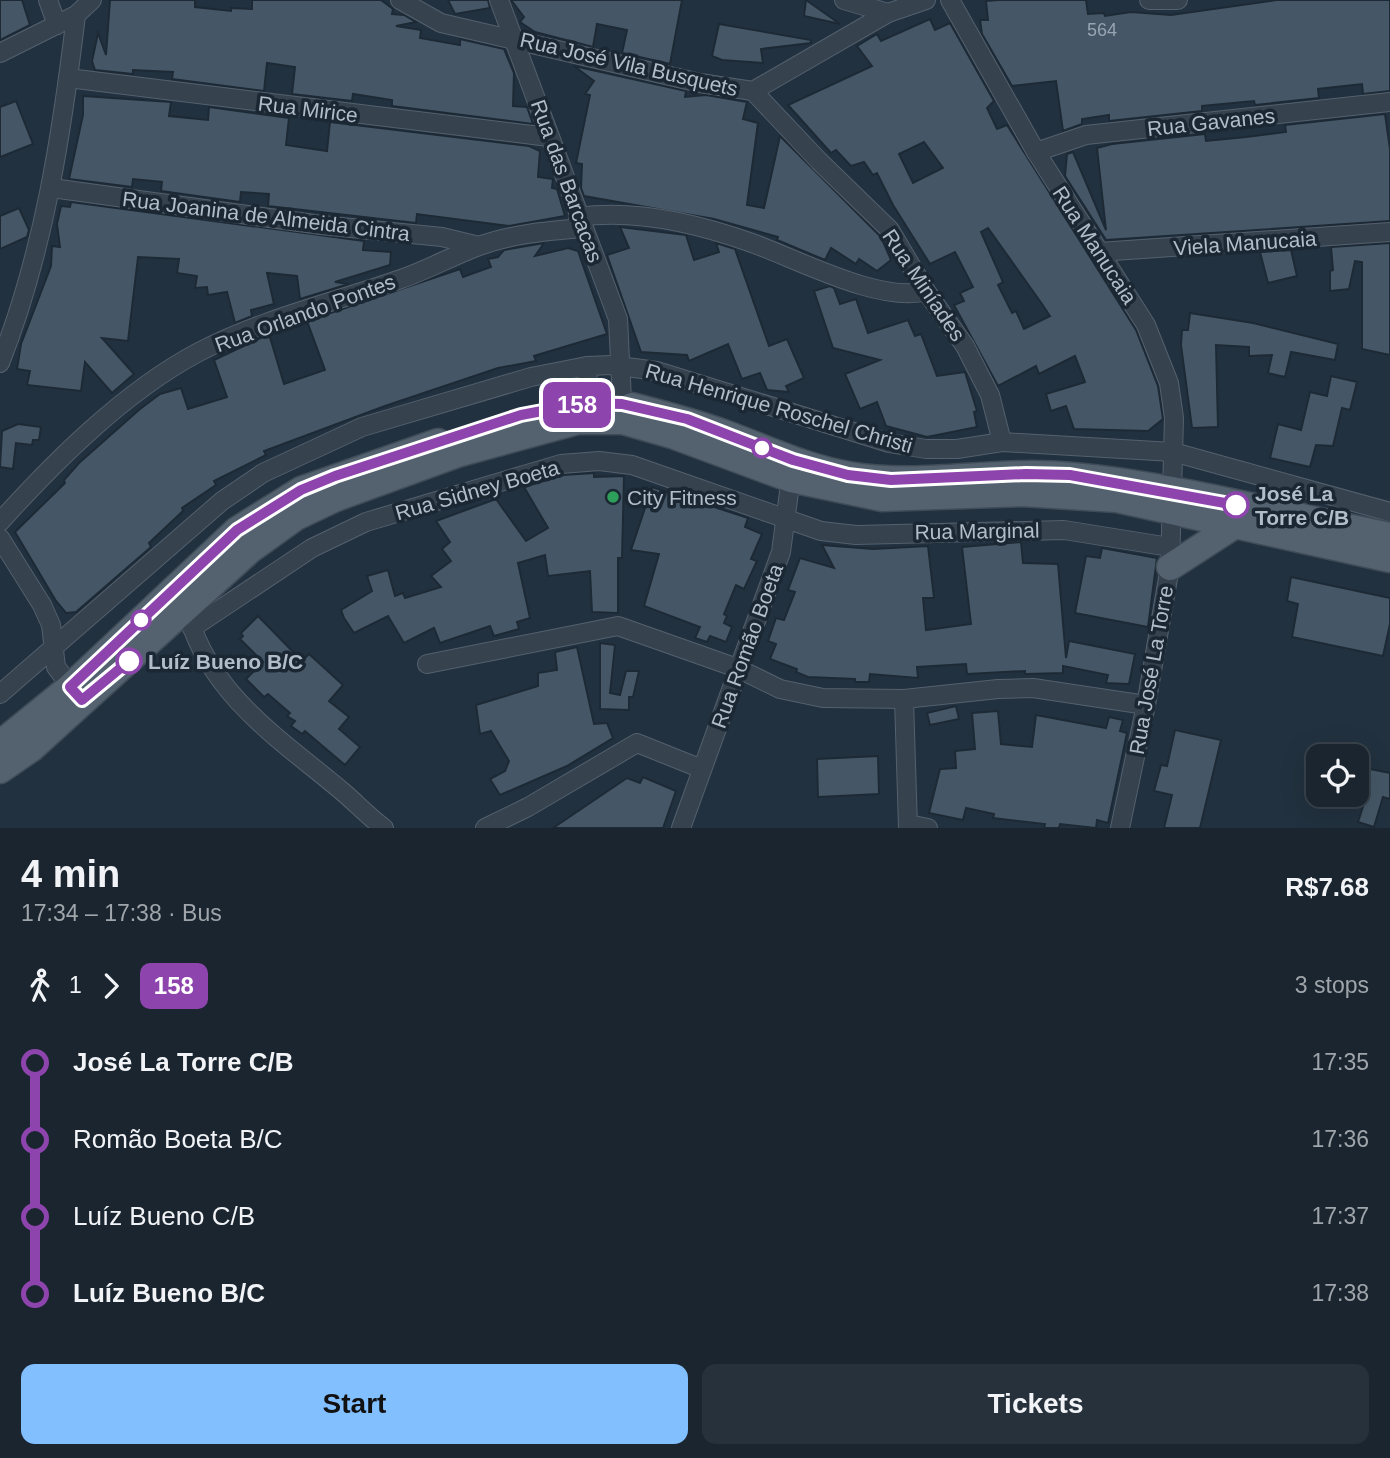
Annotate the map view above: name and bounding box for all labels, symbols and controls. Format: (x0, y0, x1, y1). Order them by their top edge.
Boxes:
house number: 564 (1087, 20, 1117, 40)
street label: Rua José Vila Busquets (518, 28, 740, 100)
street label: Rua Mirice (257, 91, 359, 127)
street label: Rua das Barcacas (527, 96, 607, 266)
street label: Rua Gavanes (1146, 104, 1276, 140)
street label: Rua Manucaia (1048, 182, 1142, 308)
street label: Rua Joanina de Almeida Cintra (121, 187, 411, 245)
street label: Rua Miníades (878, 225, 970, 345)
street label: Viela Manucaia (1173, 227, 1318, 259)
street label: Rua Orlando Pontes (212, 270, 398, 356)
street label: Rua Henrique Roschel Christi (643, 359, 915, 457)
line badge: 158 (537, 382, 617, 428)
text: 158 (557, 391, 597, 418)
unlabelled marker (752, 438, 772, 458)
street label: Rua Sidney Boeta (392, 456, 562, 524)
place label: José La Torre C/B (1255, 482, 1349, 529)
place label: City Fitness (627, 486, 737, 509)
marker: City Fitness (605, 489, 621, 505)
marker: José La Torre C/B (1223, 492, 1249, 518)
street label: Rua Marginal (914, 518, 1040, 544)
street label: Rua Romão Boeta (707, 561, 787, 731)
street label: Rua José La Torre (1125, 584, 1177, 756)
unlabelled marker (131, 610, 151, 630)
marker: Luíz Bueno B/C (116, 648, 142, 674)
place label: Luíz Bueno B/C (148, 650, 303, 673)
map controls (1306, 744, 1369, 807)
button: locate (1306, 744, 1369, 807)
text: 4 min (21, 853, 120, 895)
text: R$7.68 (1285, 872, 1369, 902)
text: 17:34 – 17:38 · Bus (21, 900, 222, 926)
icon: walk (21, 967, 59, 1005)
icon: forward (92, 967, 130, 1005)
text: 1 (69, 972, 82, 998)
text: 158 (154, 972, 194, 999)
text: 3 stops (1295, 972, 1369, 998)
text: José La Torre C/B (73, 1047, 294, 1077)
text: 17:35 (1311, 1049, 1369, 1075)
text: Romão Boeta B/C (73, 1124, 283, 1154)
text: 17:36 (1311, 1126, 1369, 1152)
text: Luíz Bueno C/B (73, 1201, 255, 1231)
text: 17:37 (1311, 1203, 1369, 1229)
text: Luíz Bueno B/C (73, 1278, 265, 1308)
text: 17:38 (1311, 1280, 1369, 1306)
button: Start (21, 1364, 688, 1444)
button: Tickets (702, 1364, 1369, 1444)

